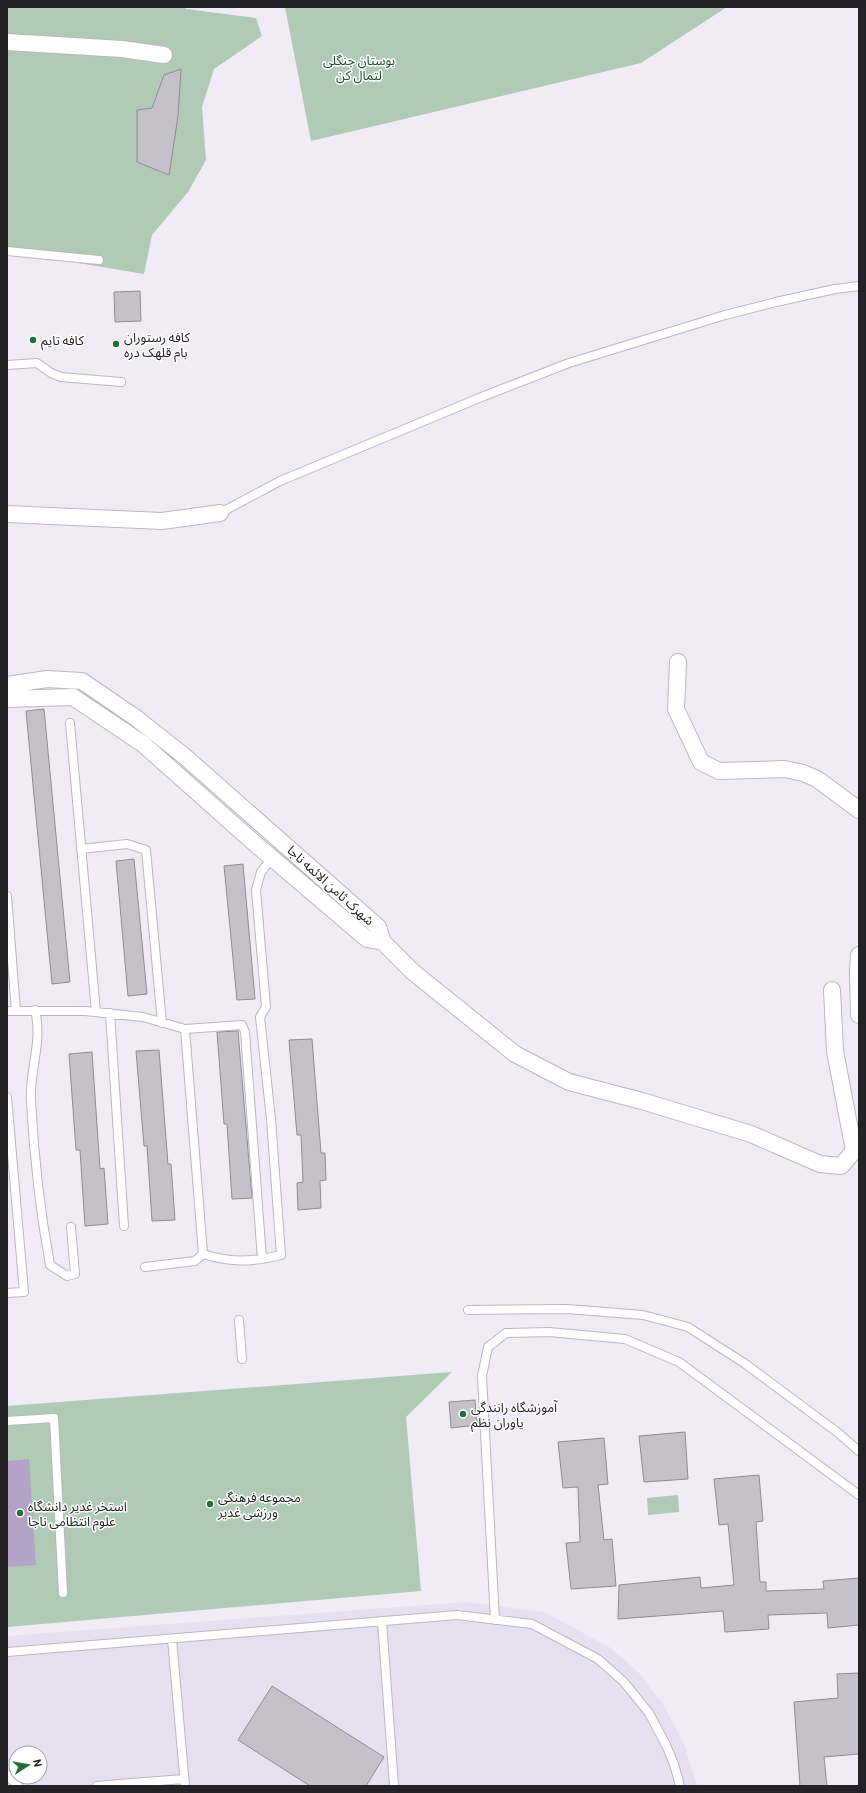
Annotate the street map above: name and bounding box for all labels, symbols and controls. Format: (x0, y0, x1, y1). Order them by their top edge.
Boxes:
park label: بوستان جنگلی لتمال کن (323, 52, 395, 84)
place label: کافه رستوران بام قلهک دره (124, 329, 191, 362)
place label: کافه تایم (41, 332, 84, 351)
marker: کافه تایم (28, 335, 38, 345)
marker: کافه رستوران بام قلهک دره (111, 339, 121, 349)
street label: شهرک ثامن الائمه ناجا (284, 842, 378, 929)
place label: آموزشگاه رانندگی یاوران نظم (471, 1399, 558, 1433)
marker: آموزشگاه رانندگی یاوران نظم (458, 1409, 468, 1419)
place label: مجموعه فرهنگی ورزشی غدیر (217, 1489, 301, 1521)
place label: استخر غدیر دانشگاه علوم انتظامی ناجا (28, 1498, 127, 1531)
marker: مجموعه فرهنگی ورزشی غدیر (205, 1499, 215, 1509)
marker: استخر غدیر دانشگاه علوم انتظامی ناجا (15, 1508, 25, 1518)
north arrow (8, 1745, 48, 1785)
text: N (31, 1758, 45, 1768)

